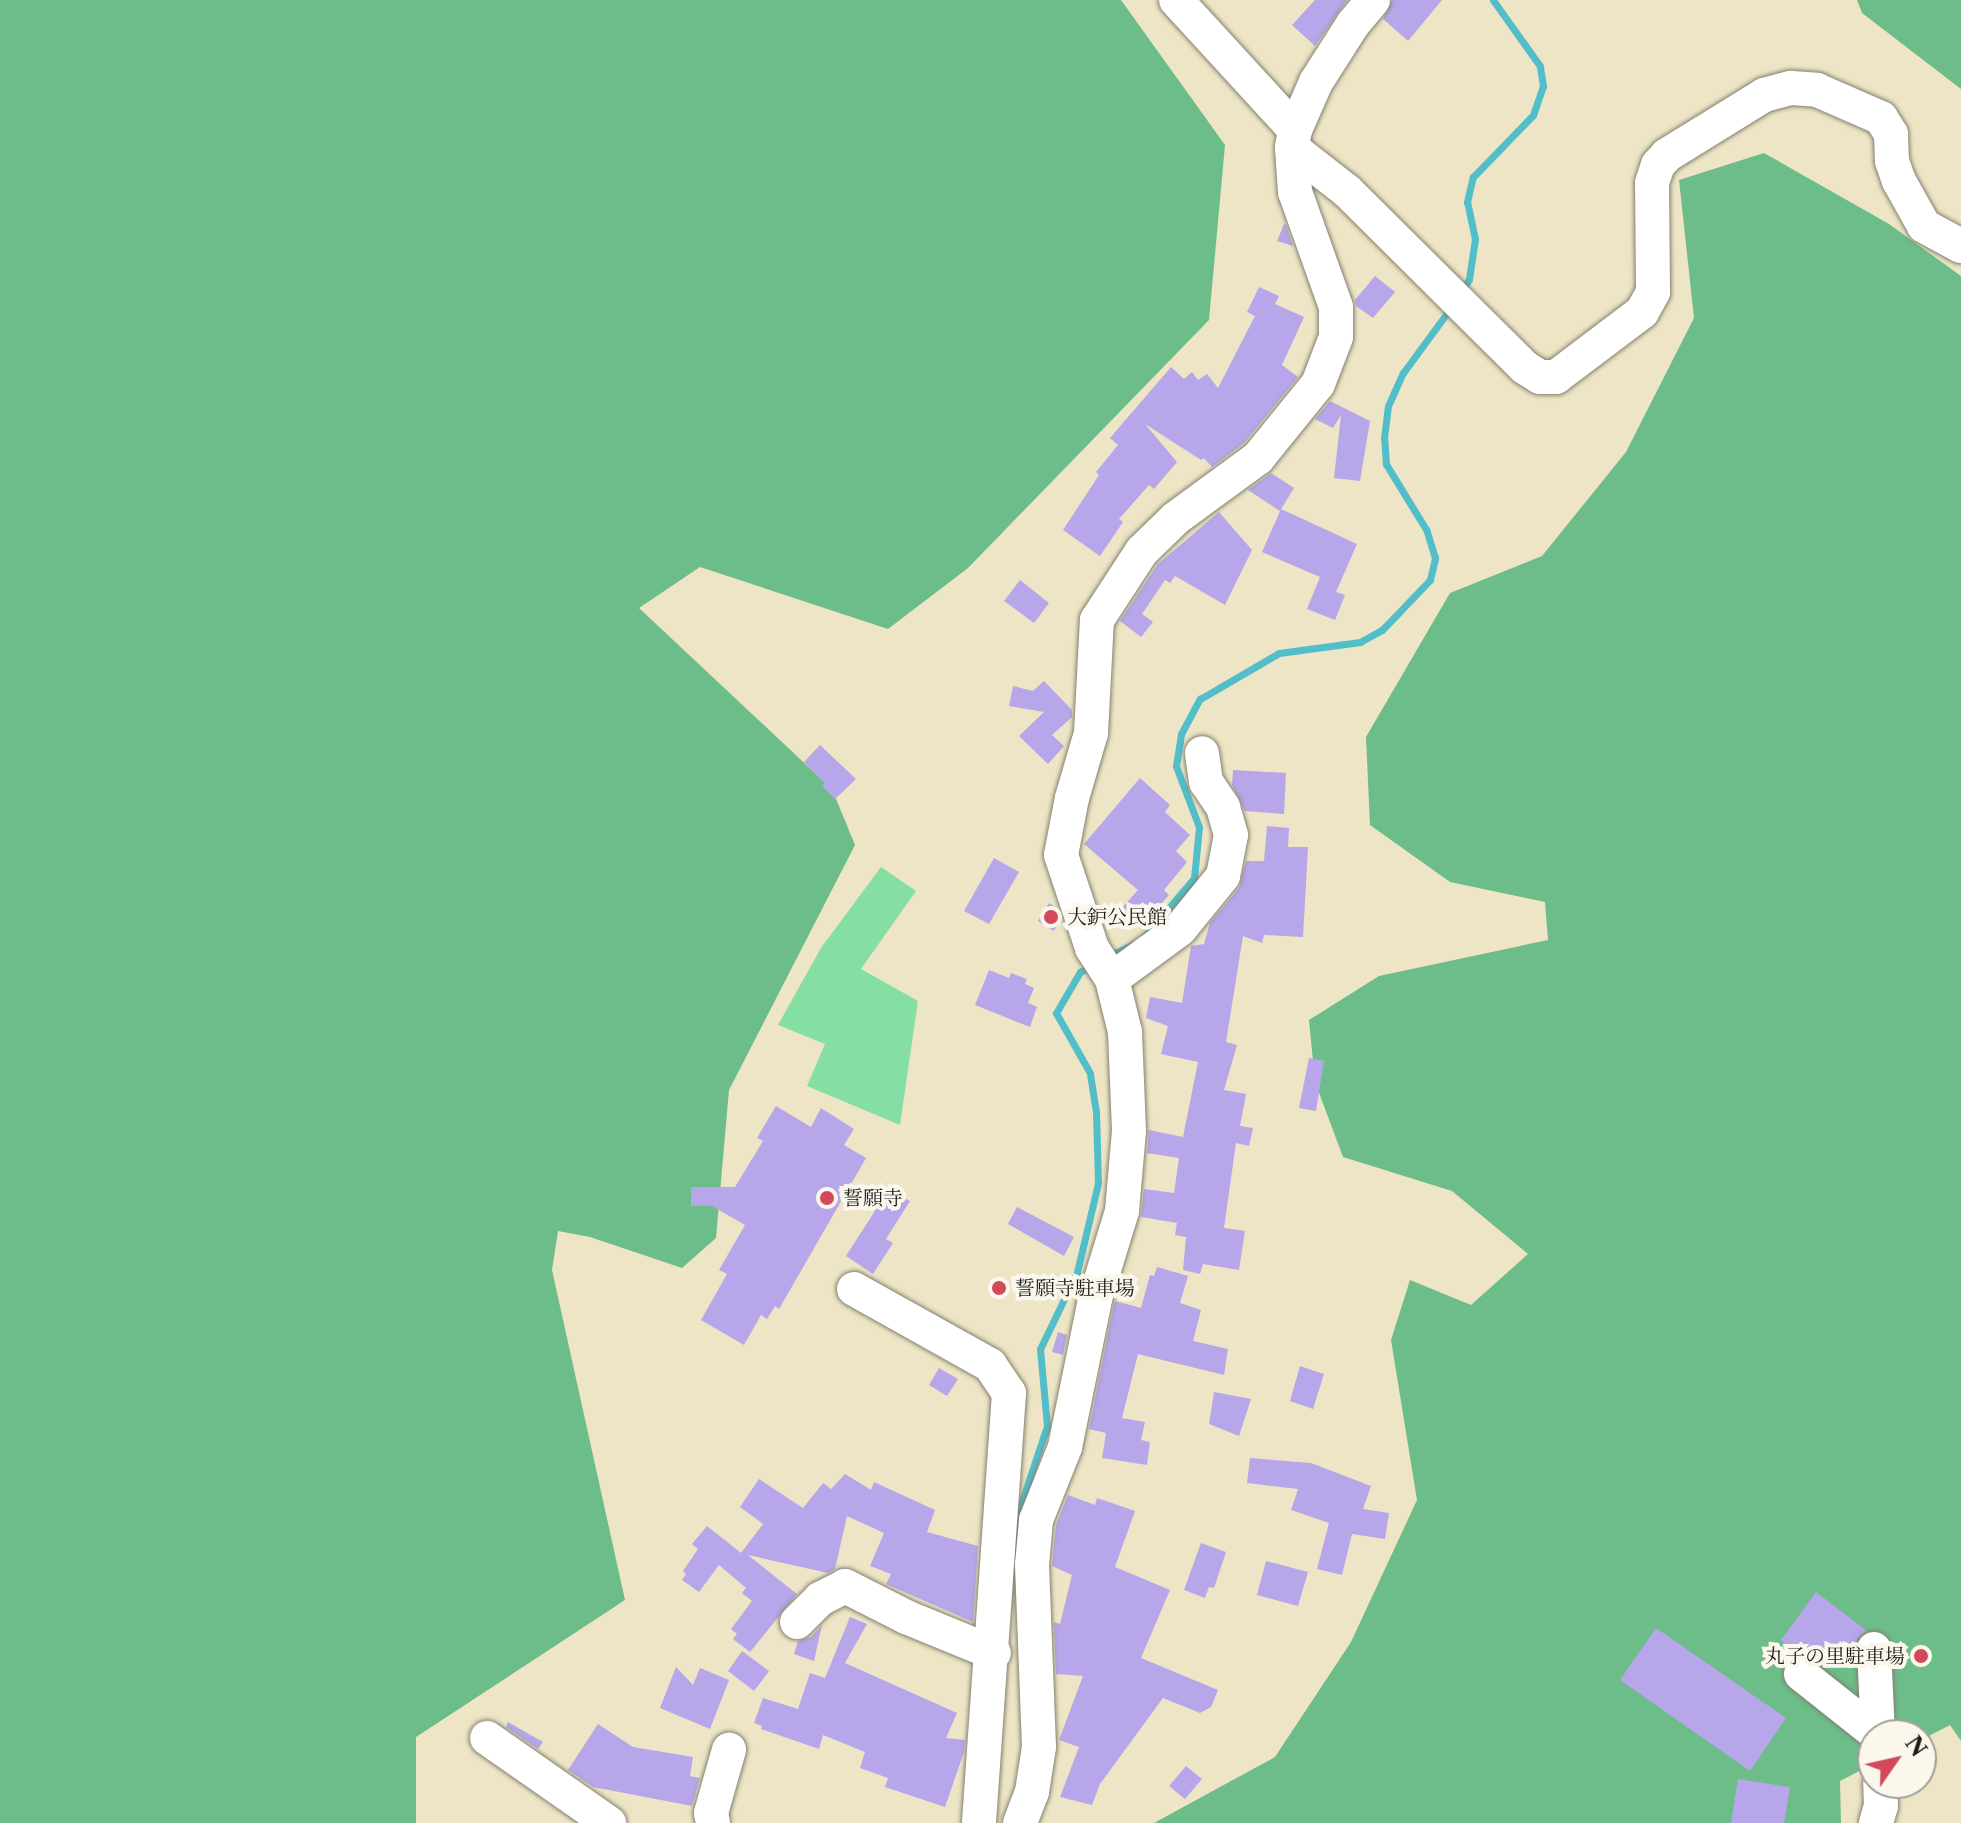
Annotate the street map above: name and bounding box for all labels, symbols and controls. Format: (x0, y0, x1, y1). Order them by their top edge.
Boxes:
place label: 大鈩公民館 (1067, 905, 1167, 929)
marker: 大鈩公民館 (1042, 908, 1060, 926)
place label: 誓願寺 (843, 1186, 903, 1210)
marker: 誓願寺 (818, 1189, 836, 1207)
place label: 誓願寺駐車場 (1015, 1276, 1135, 1300)
marker: 誓願寺駐車場 (990, 1279, 1008, 1297)
place label: 丸子の里駐車場 (1765, 1644, 1905, 1668)
marker: 丸子の里駐車場 (1912, 1647, 1930, 1665)
north arrow (1857, 1719, 1937, 1799)
text: N (1899, 1731, 1932, 1762)

